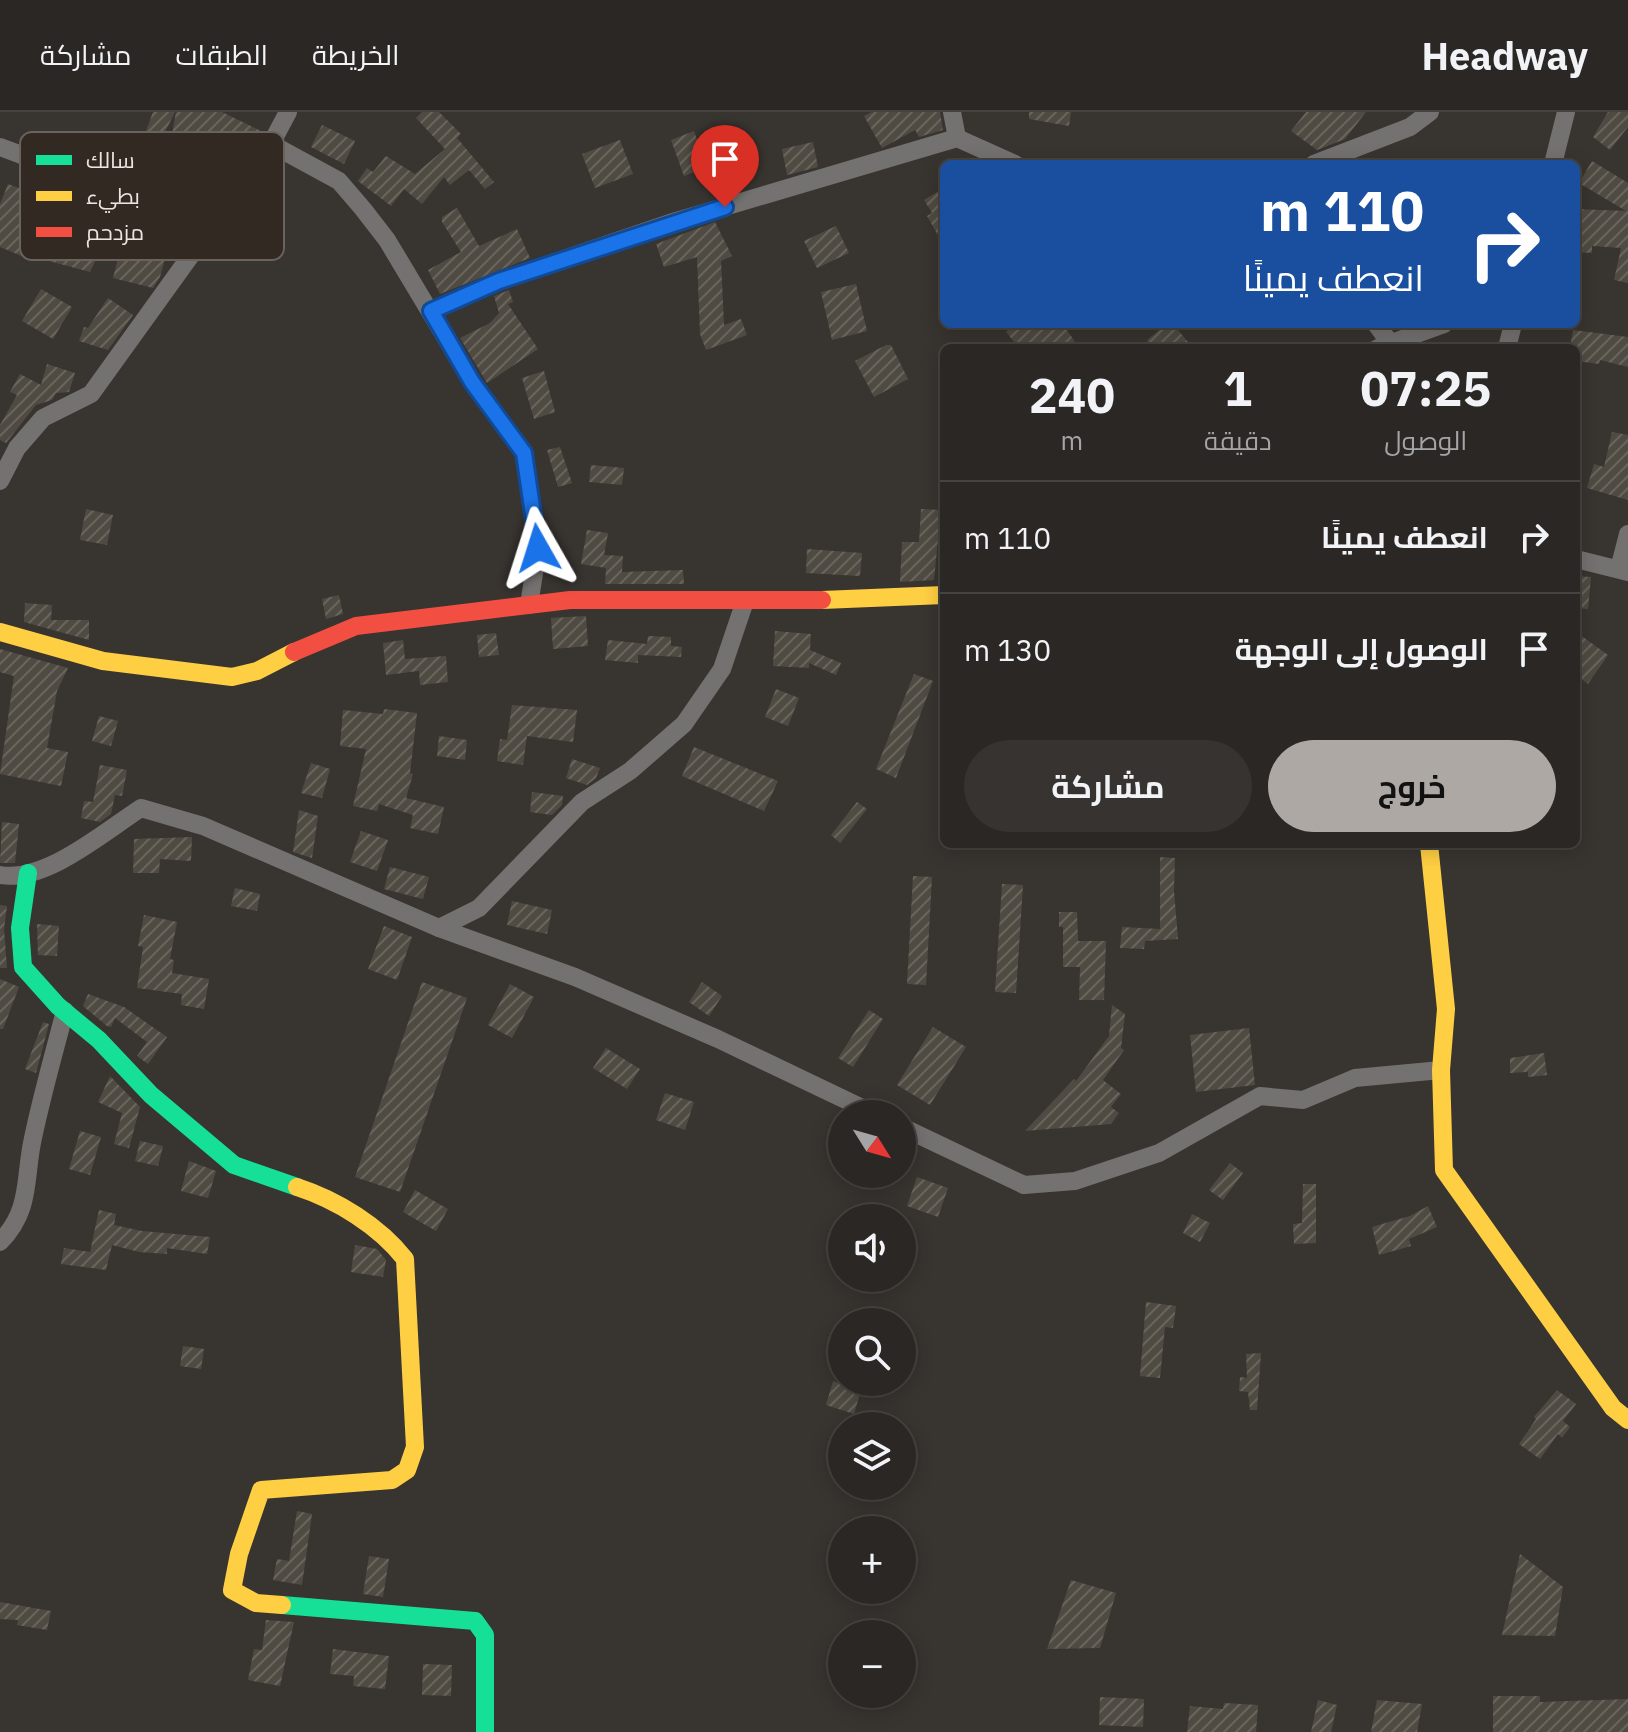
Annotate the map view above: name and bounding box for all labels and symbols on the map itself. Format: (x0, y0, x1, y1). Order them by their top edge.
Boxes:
pin (691, 125, 759, 207)
legend (20, 132, 284, 260)
text: سالك (86, 145, 135, 174)
text: بطيء (86, 181, 140, 213)
text: مزدحم (86, 217, 144, 248)
position arrow (496, 506, 580, 590)
north arrow (828, 1100, 916, 1188)

